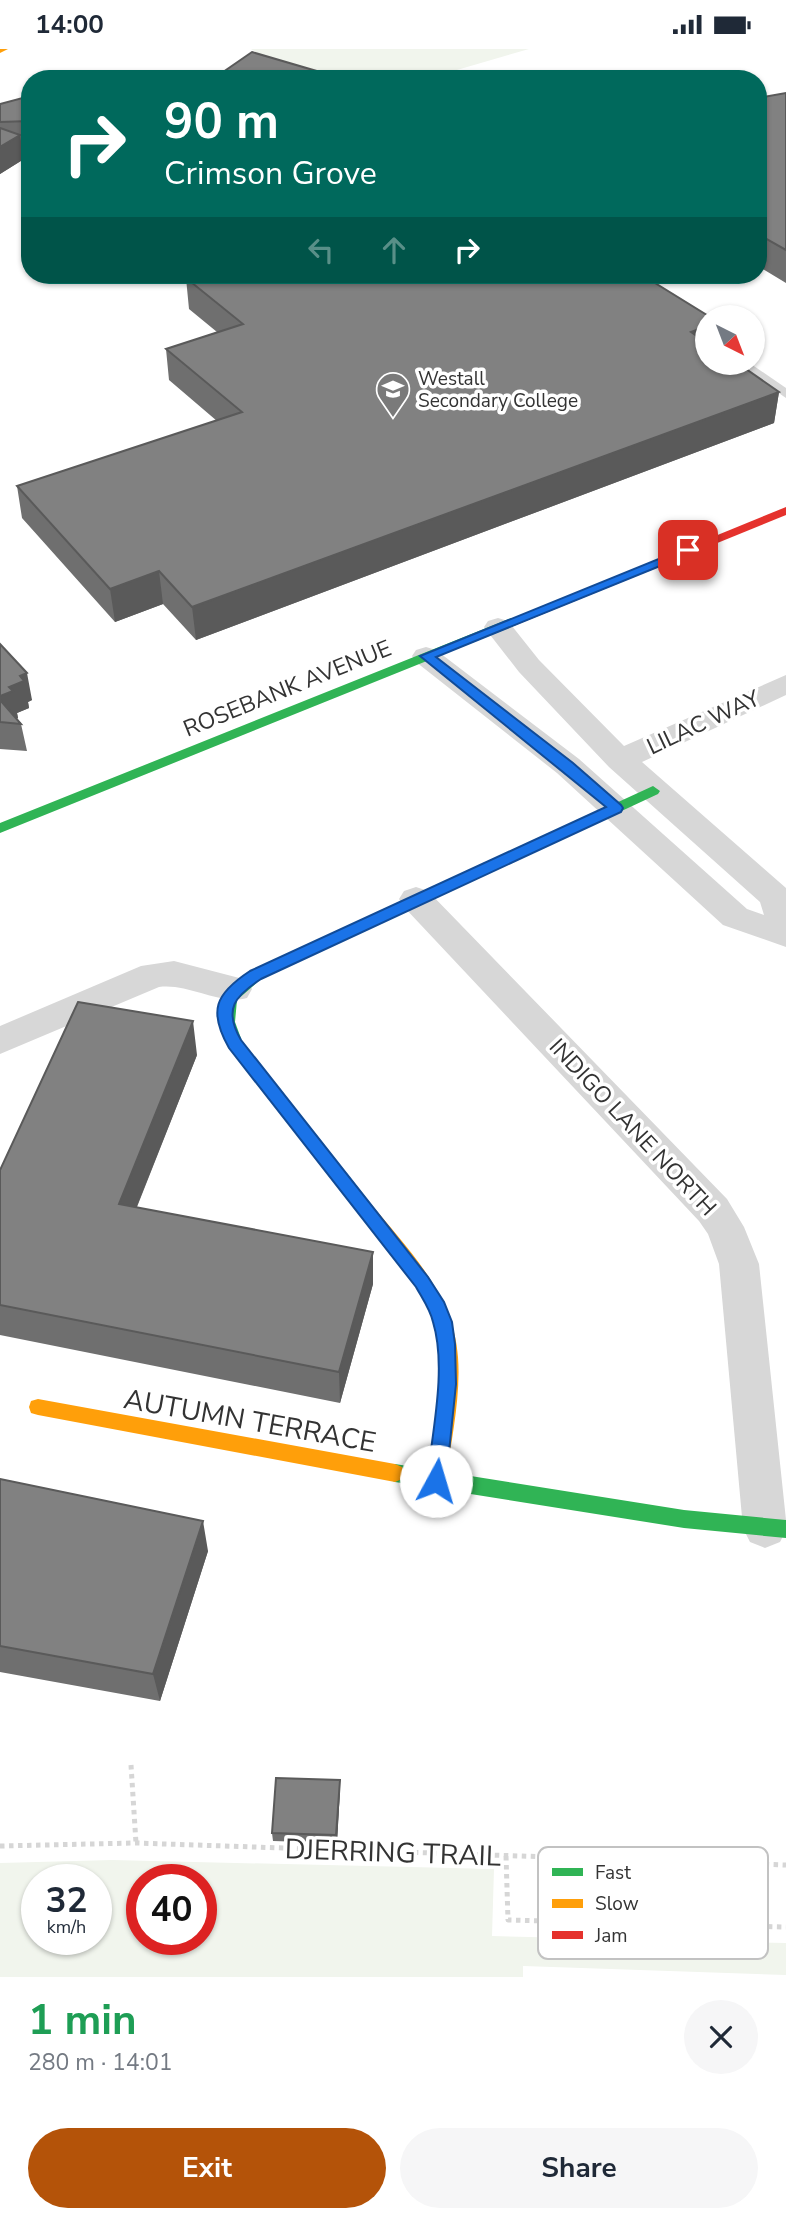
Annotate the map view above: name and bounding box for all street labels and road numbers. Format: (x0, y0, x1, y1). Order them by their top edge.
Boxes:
street label: ROSEBANK AVENUE (179, 633, 396, 744)
street label: LILAC WAY (642, 683, 765, 762)
street label: INDIGO LANE NORTH (542, 1032, 723, 1223)
street label: AUTUMN TERRACE (121, 1380, 379, 1462)
street label: DJERRING TRAIL (284, 1830, 502, 1876)

